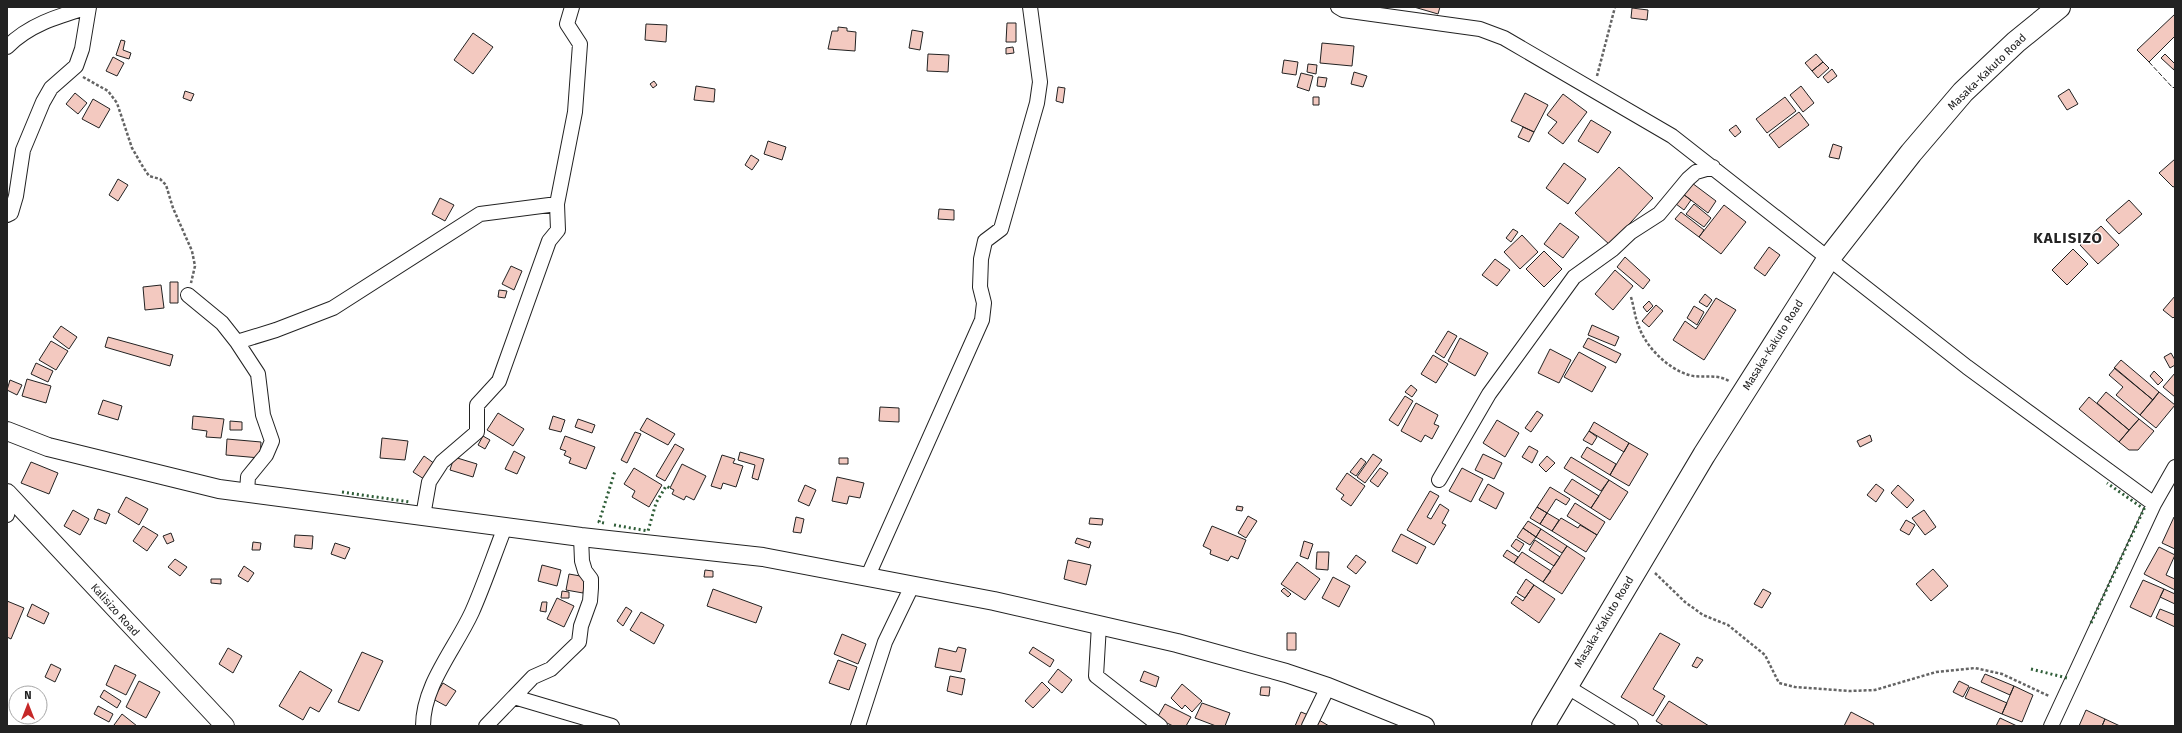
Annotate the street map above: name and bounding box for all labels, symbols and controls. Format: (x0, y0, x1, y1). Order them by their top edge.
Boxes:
street label: Masaka-Kakuto Road (1945, 31, 2029, 113)
district label: KALISIZO (2033, 229, 2103, 247)
street label: Masaka-Kakuto Road (1740, 297, 1806, 393)
street label: Masaka-Kakuto Road (1572, 574, 1636, 670)
street label: Kalisizo Road (88, 581, 142, 639)
north arrow (8, 685, 48, 725)
text: N (24, 689, 32, 702)

